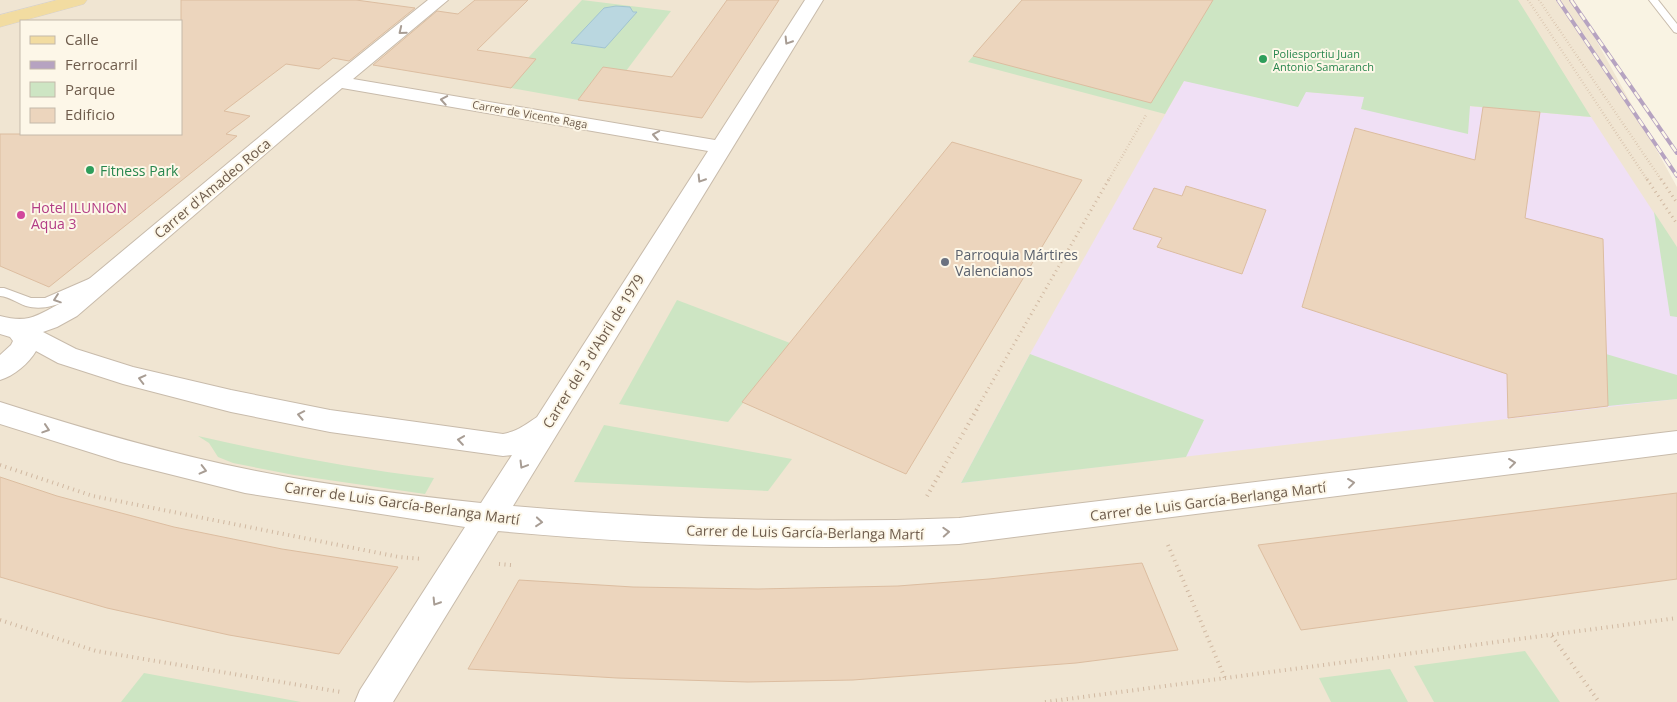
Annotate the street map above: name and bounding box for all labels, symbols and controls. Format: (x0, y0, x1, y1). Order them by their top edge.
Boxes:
legend (20, 20, 182, 135)
one-way arrow (398, 25, 407, 34)
text: Calle (65, 29, 99, 49)
one-way arrow (785, 36, 794, 45)
place label: Poliesportiu Juan Antonio Samaranch (1273, 46, 1374, 74)
marker: Poliesportiu Juan Antonio Samaranch (1257, 53, 1269, 65)
text: Ferrocarril (65, 54, 138, 74)
text: Parque (65, 79, 115, 99)
one-way arrow (439, 95, 448, 105)
street label: Carrer de Vicente Raga (471, 96, 589, 132)
text: Edificio (65, 104, 115, 124)
one-way arrow (651, 131, 660, 141)
street label: Carrer d'Amadeo Roca (150, 134, 274, 242)
place label: Fitness Park (100, 161, 179, 180)
marker: Fitness Park (84, 164, 96, 176)
one-way arrow (698, 173, 707, 182)
place label: Hotel ILUNION Aqua 3 (31, 198, 127, 233)
marker: Hotel ILUNION Aqua 3 (15, 209, 27, 221)
place label: Parroquia Mártires Valencianos (955, 245, 1078, 280)
marker: Parroquia Mártires Valencianos (939, 256, 951, 268)
street label: Carrer del 3 d'Abril de 1979 (538, 270, 648, 432)
one-way arrow (53, 293, 62, 303)
one-way arrow (138, 374, 147, 385)
one-way arrow (296, 410, 305, 421)
one-way arrow (42, 423, 50, 433)
one-way arrow (457, 436, 466, 446)
one-way arrow (1508, 458, 1516, 468)
one-way arrow (519, 460, 529, 469)
one-way arrow (199, 464, 208, 475)
street label: Carrer de Luis García-Berlanga Martí (283, 477, 521, 529)
street label: Carrer de Luis García-Berlanga Martí (1089, 477, 1327, 525)
one-way arrow (1347, 478, 1355, 489)
one-way arrow (535, 516, 543, 527)
street label: Carrer de Luis García-Berlanga Martí (686, 520, 924, 544)
one-way arrow (942, 527, 950, 537)
one-way arrow (433, 597, 442, 606)

